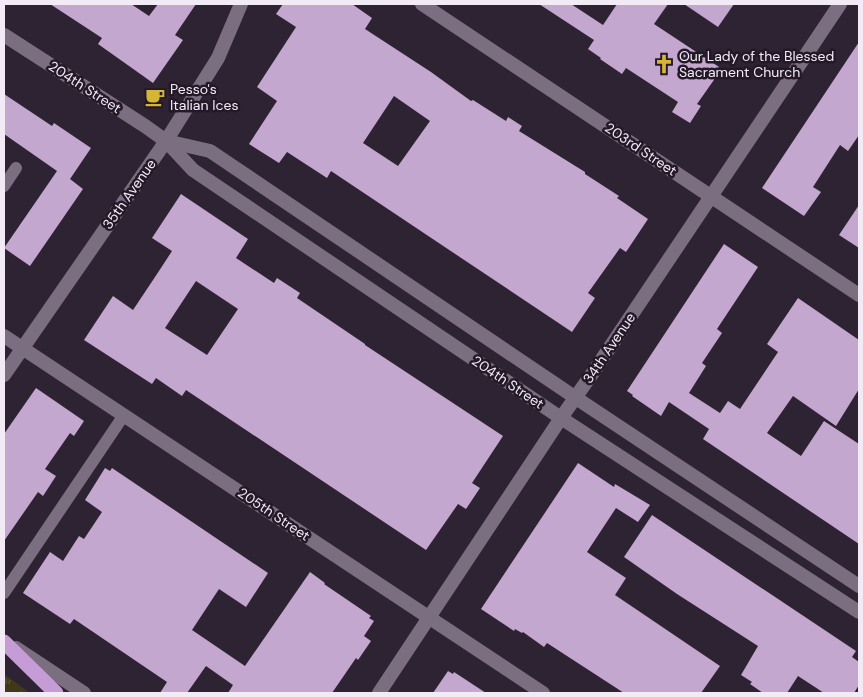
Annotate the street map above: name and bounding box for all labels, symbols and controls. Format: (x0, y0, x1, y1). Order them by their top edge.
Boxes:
place label: Our Lady of the Blessed Sacrament Church (679, 47, 834, 81)
church icon: Our Lady of the Blessed Sacrament Church (653, 53, 675, 75)
street label: 204th Street (45, 57, 125, 117)
place label: Pesso's Italian Ices (170, 80, 239, 114)
cafe icon: Pesso's Italian Ices (144, 86, 166, 108)
street label: 203rd Street (602, 118, 680, 180)
street label: 35th Avenue (98, 155, 160, 233)
street label: 34th Avenue (579, 309, 639, 387)
street label: 204th Street (469, 351, 547, 413)
street label: 205th Street (235, 483, 313, 545)

